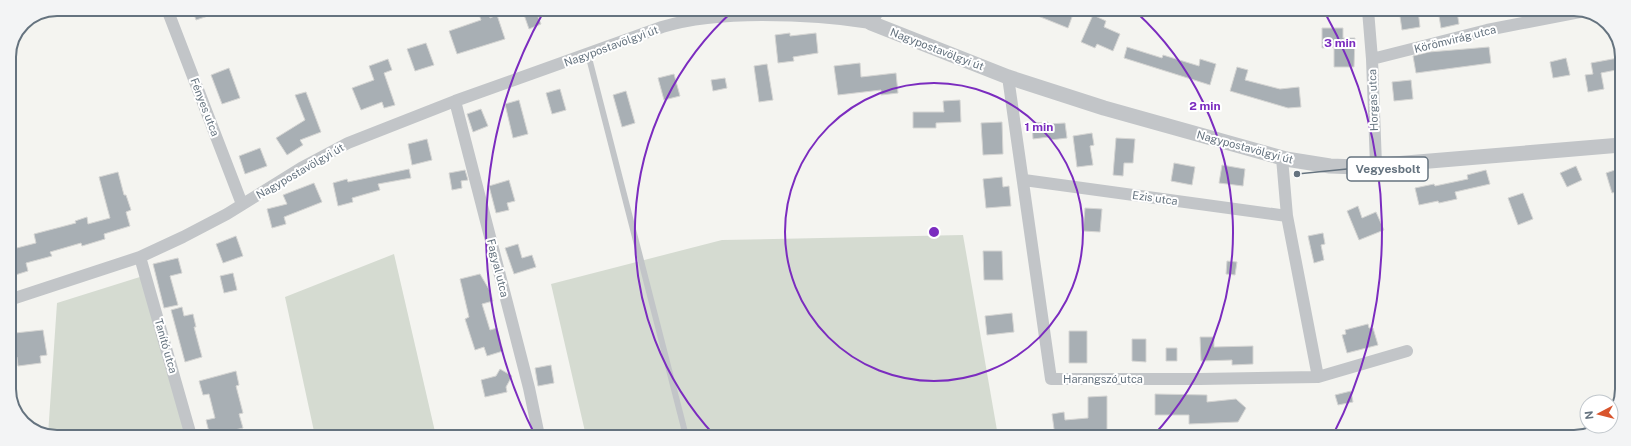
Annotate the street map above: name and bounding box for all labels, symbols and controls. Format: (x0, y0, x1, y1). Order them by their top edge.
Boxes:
street label: Nagypostavölgyi út (562, 23, 660, 69)
street label: Körömvirág utca (1413, 23, 1497, 55)
street label: Nagypostavölgyi út (888, 26, 986, 72)
text: 3 min (1324, 36, 1356, 50)
street label: Horgas utca (1366, 69, 1380, 131)
street label: Fényes utca (188, 76, 222, 138)
text: 2 min (1189, 99, 1221, 113)
text: 1 min (1025, 120, 1053, 134)
street label: Nagypostavölgyi út (1195, 128, 1295, 166)
street label: Nagypostavölgyi út (254, 141, 346, 201)
callout: Vegyesbolt (1347, 157, 1428, 181)
text: Vegyesbolt (1356, 162, 1420, 176)
street label: Ezis utca (1132, 189, 1178, 207)
centre of rings (927, 225, 941, 239)
street label: Fagyal utca (485, 238, 511, 298)
street label: Tanító utca (152, 317, 180, 375)
street label: Harangszó utca (1063, 373, 1143, 385)
north arrow (1579, 394, 1619, 434)
text: N (1583, 410, 1596, 420)

